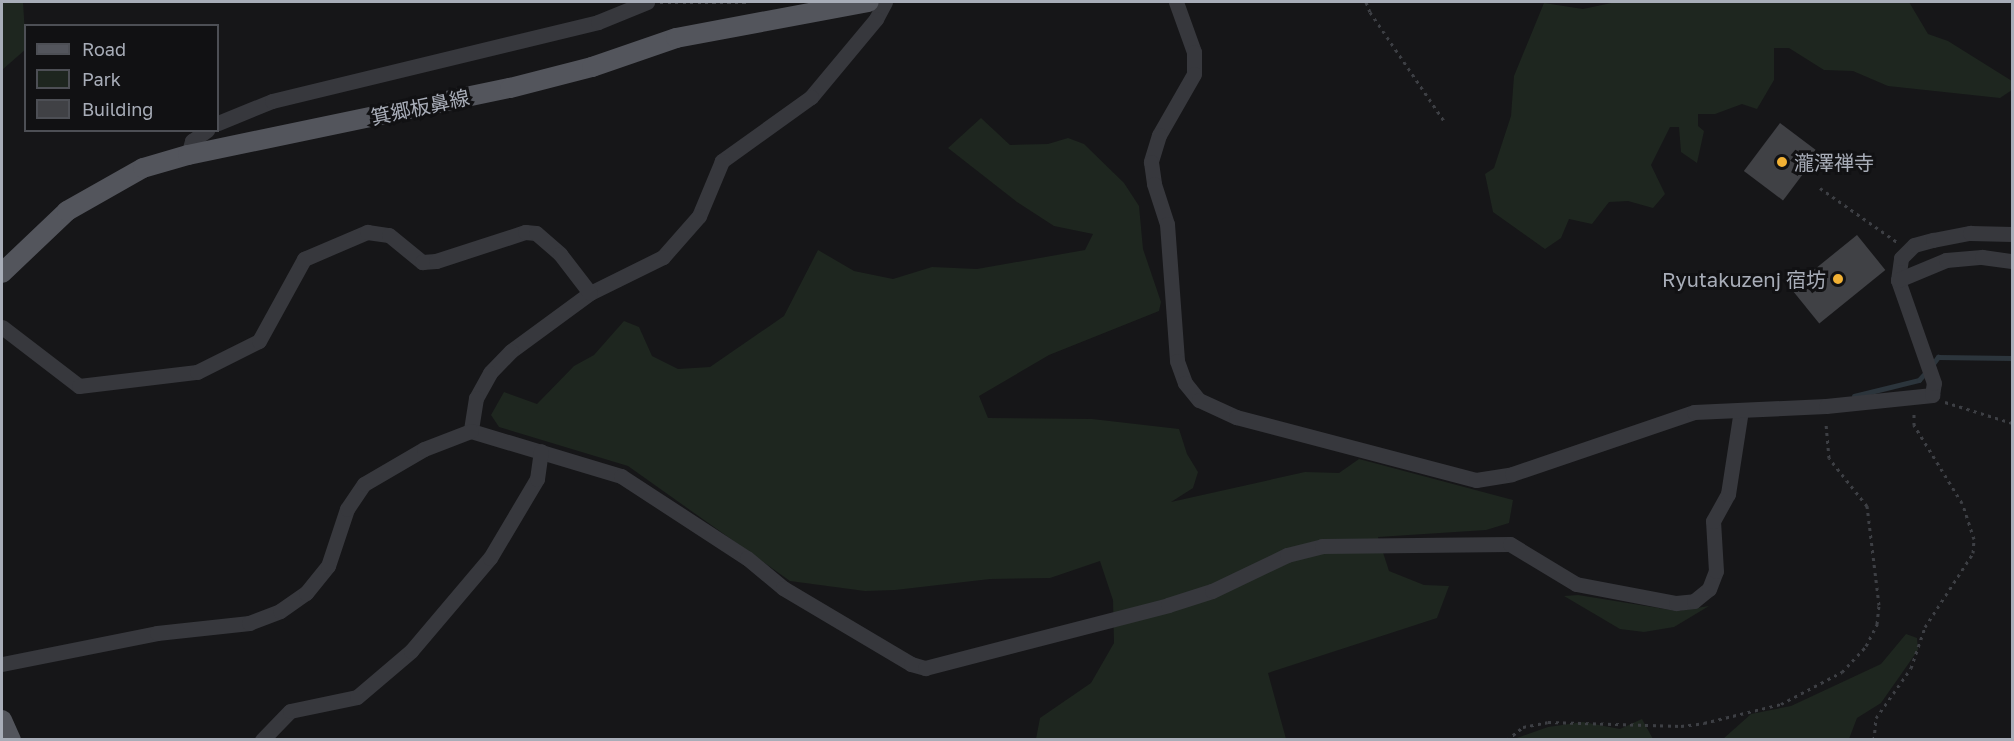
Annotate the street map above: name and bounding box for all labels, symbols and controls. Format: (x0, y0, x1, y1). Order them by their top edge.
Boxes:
legend (24, 24, 219, 132)
text: Road (82, 38, 126, 60)
text: Park (82, 68, 121, 90)
street label: 箕郷板鼻線 (369, 85, 471, 129)
text: Building (82, 98, 153, 120)
place label: 瀧澤禅寺 (1794, 150, 1874, 174)
marker: 瀧澤禅寺 (1775, 155, 1789, 169)
place label: Ryutakuzenj 宿坊 (1662, 267, 1826, 291)
marker: Ryutakuzenj 宿坊 (1831, 272, 1845, 286)

